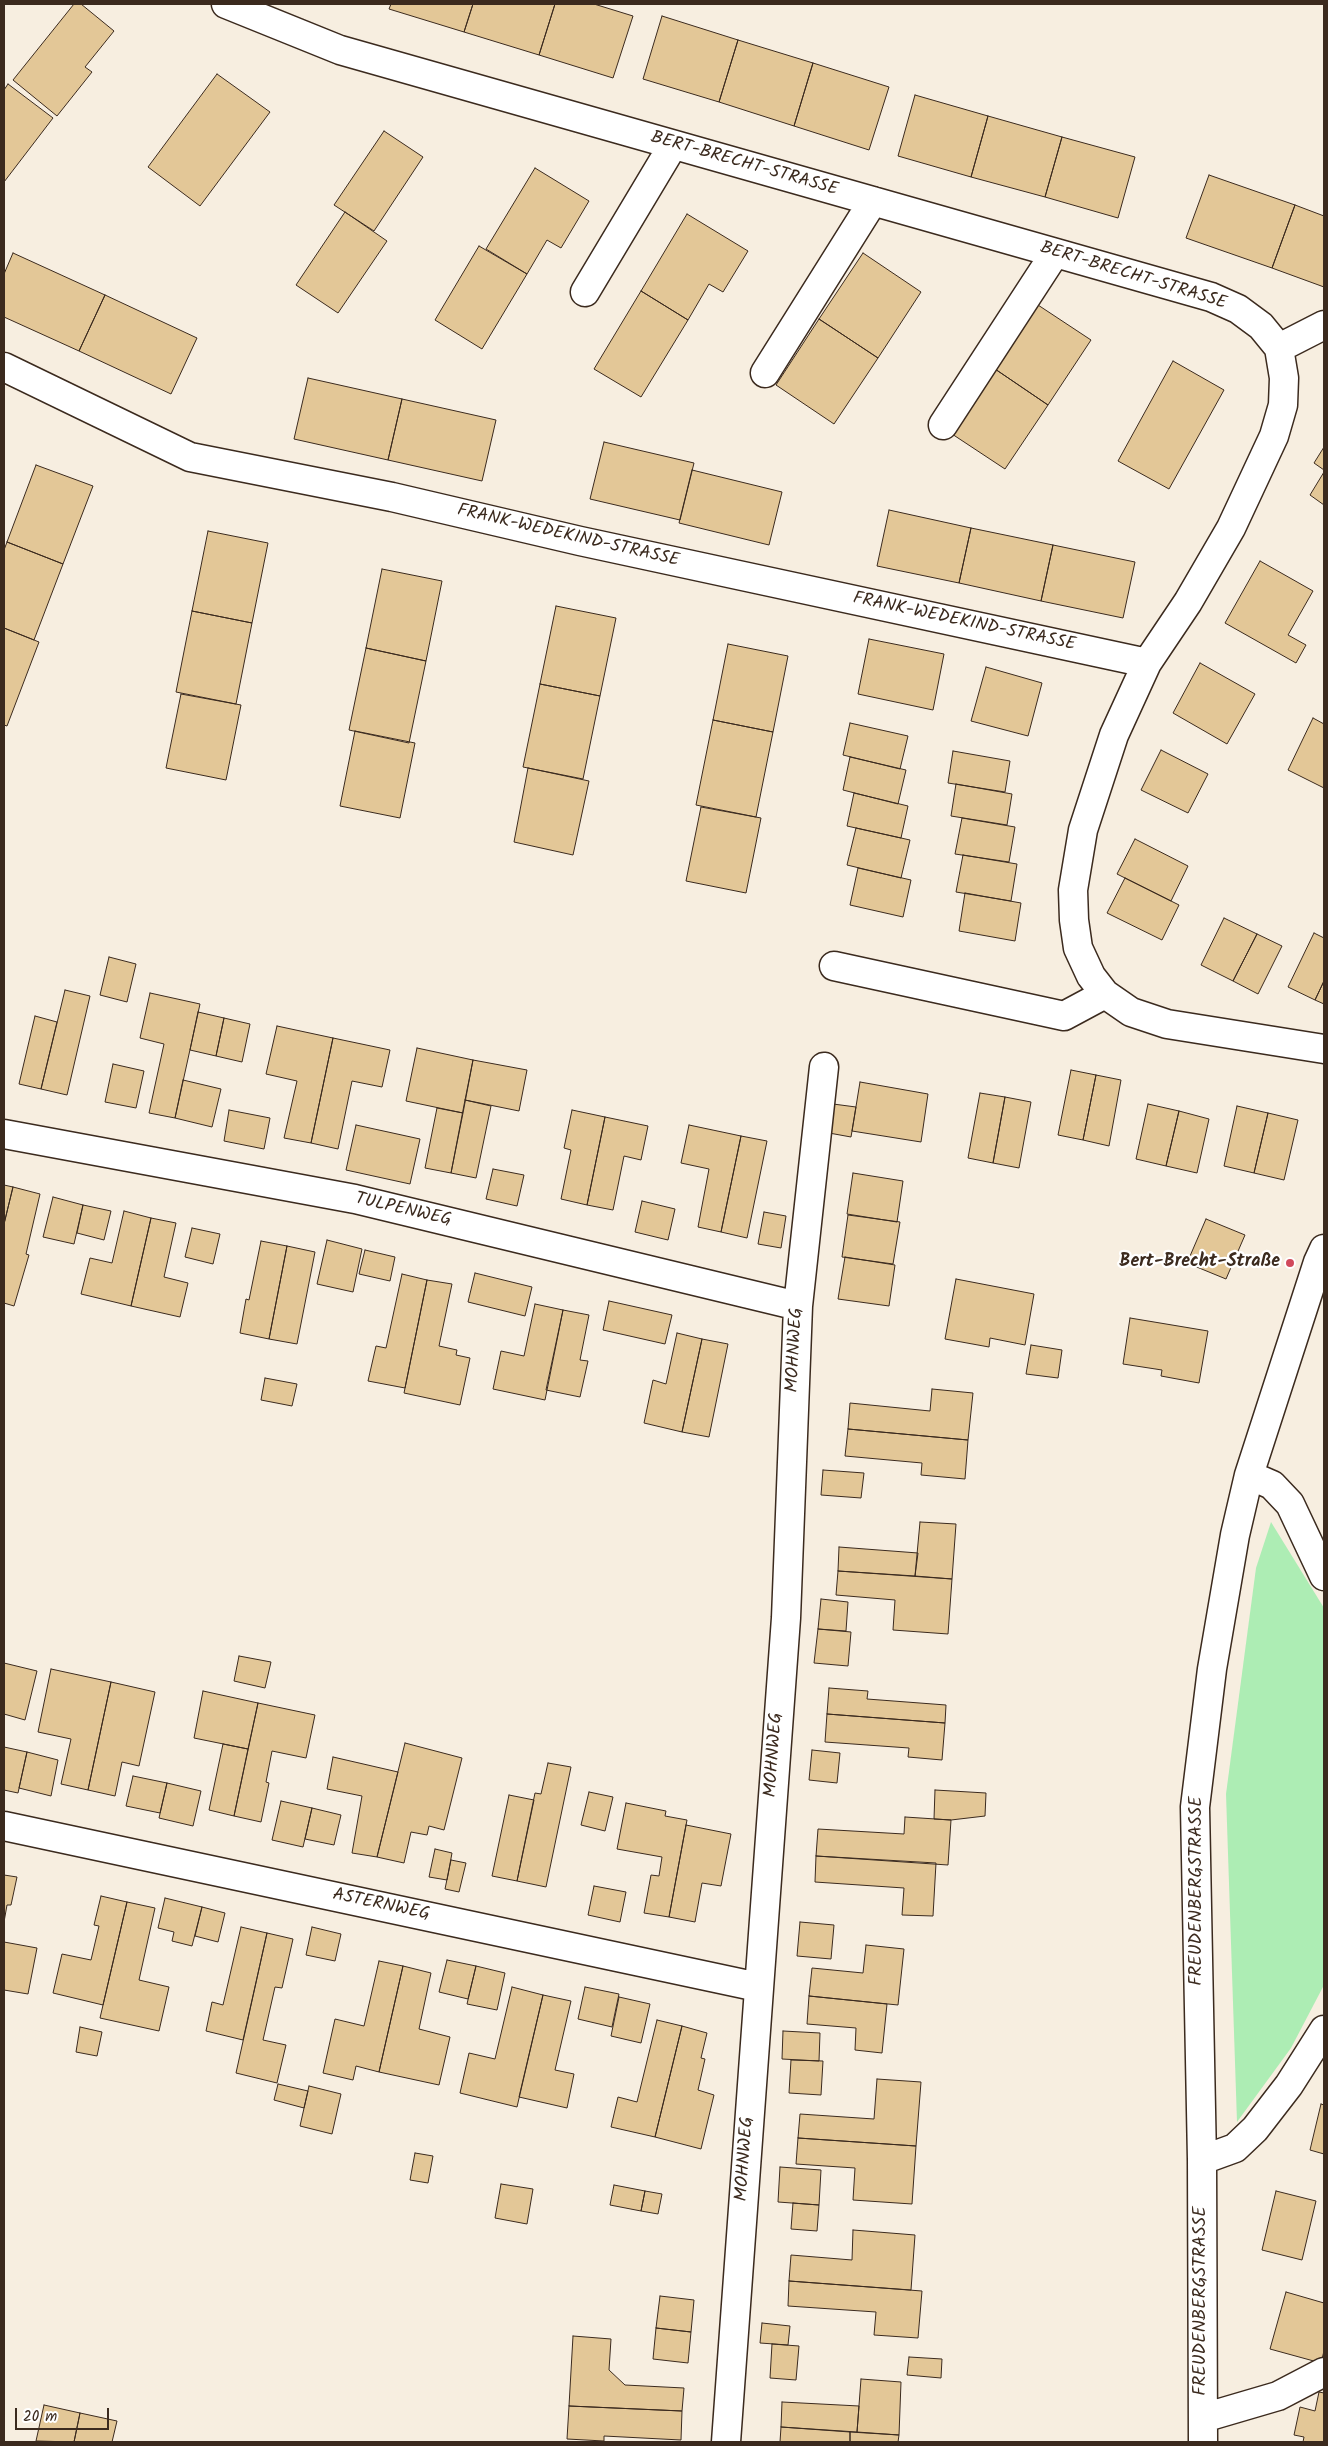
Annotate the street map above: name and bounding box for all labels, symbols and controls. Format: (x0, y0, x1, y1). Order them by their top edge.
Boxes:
street label: BERT-BRECHT-STRASSE (648, 128, 840, 202)
street label: BERT-BRECHT-STRASSE (1037, 238, 1229, 316)
street label: FRANK-WEDEKIND-STRASSE (455, 501, 681, 573)
street label: FRANK-WEDEKIND-STRASSE (851, 589, 1077, 657)
street label: TULPENWEG (353, 1189, 453, 1233)
place label: Bert-Brecht-Straße (1119, 1252, 1280, 1274)
marker: Bert-Brecht-Straße (1284, 1257, 1296, 1269)
street label: MOHNWEG (783, 1307, 809, 1393)
street label: MOHNWEG (761, 1712, 789, 1798)
street label: FREUDENBERGSTRASSE (1187, 1796, 1209, 1986)
street label: ASTERNWEG (330, 1885, 432, 1927)
street label: MOHNWEG (732, 2116, 760, 2202)
street label: FREUDENBERGSTRASSE (1191, 2206, 1213, 2396)
scale bar (18, 2398, 111, 2430)
text: 20 m (23, 2405, 57, 2429)

